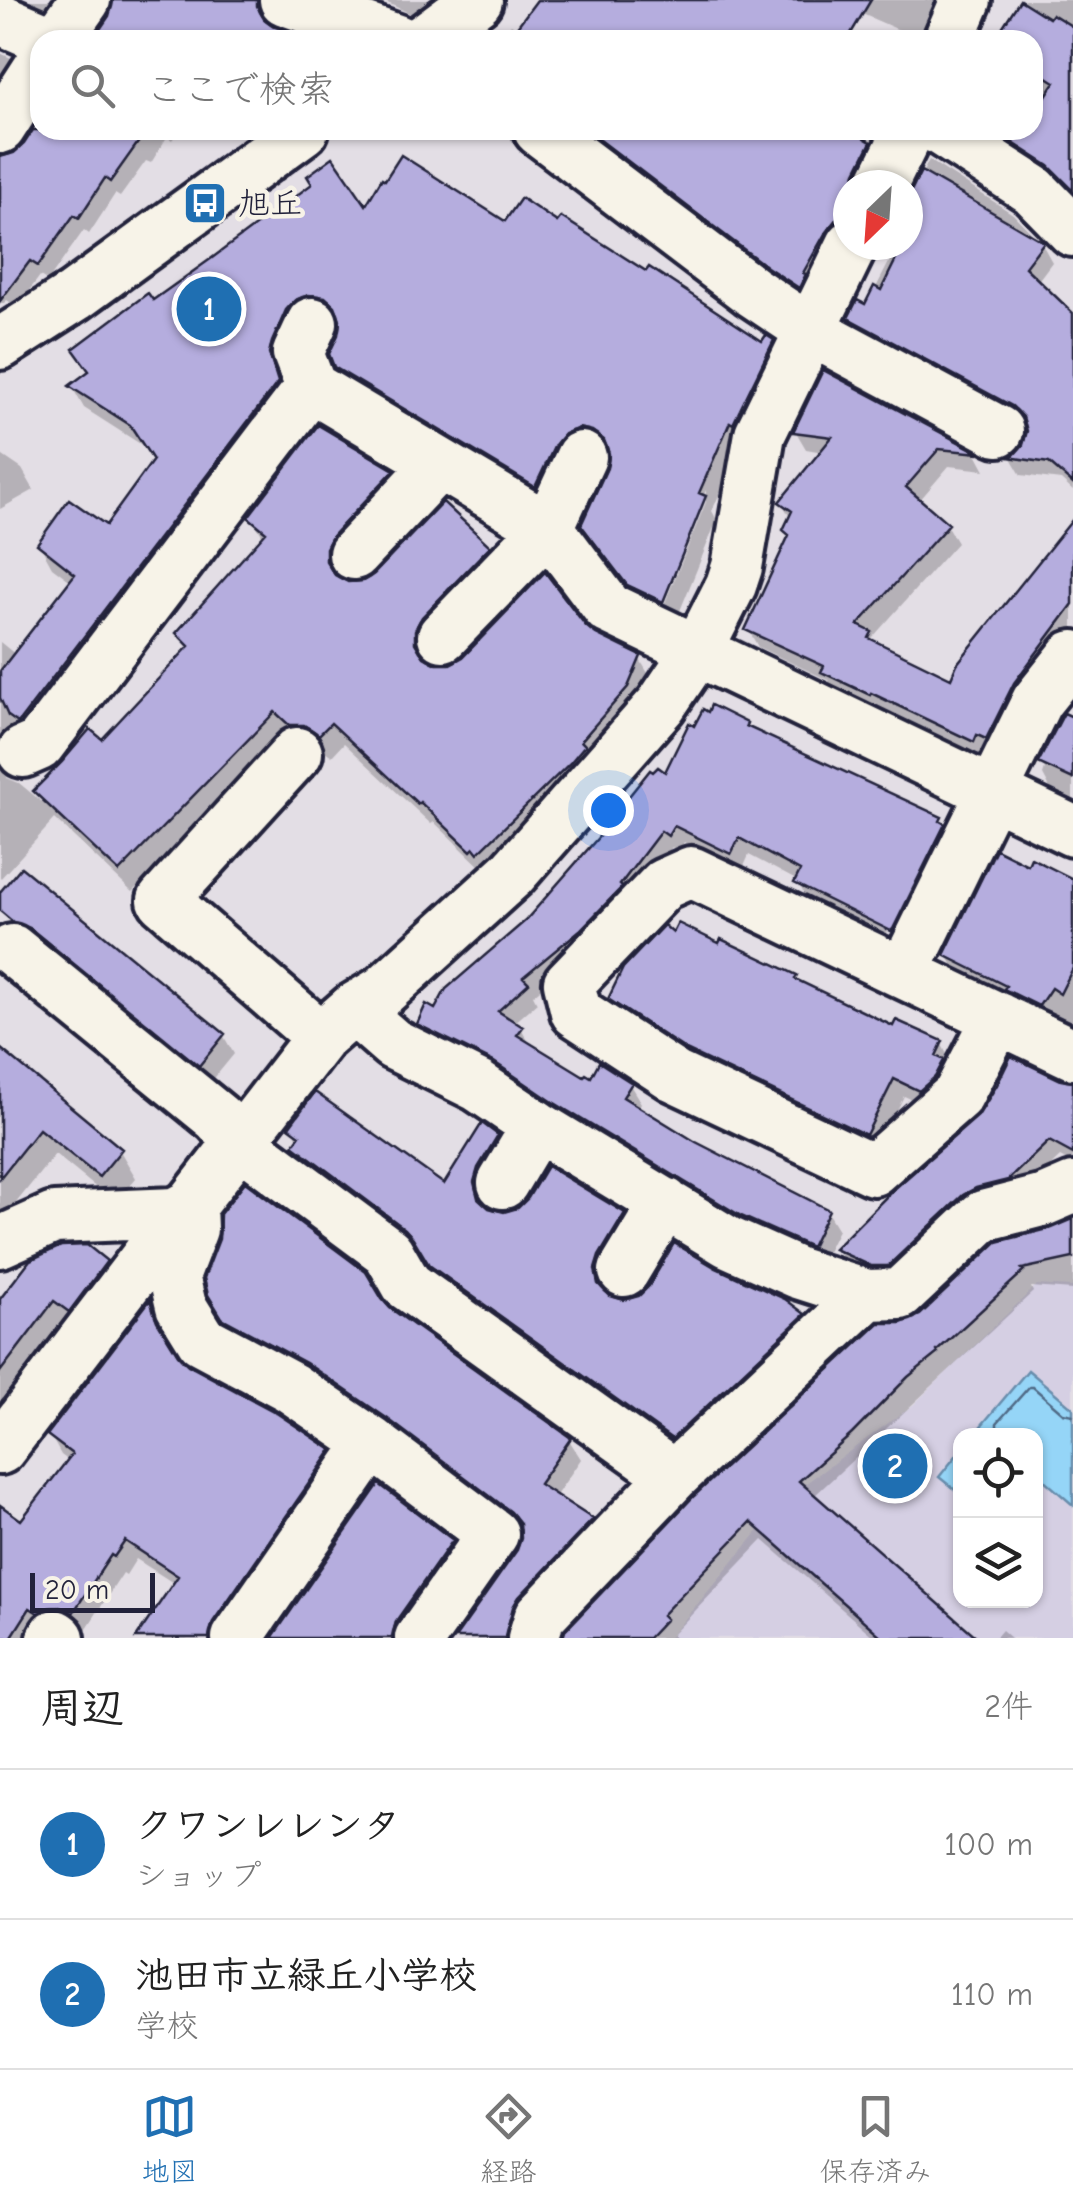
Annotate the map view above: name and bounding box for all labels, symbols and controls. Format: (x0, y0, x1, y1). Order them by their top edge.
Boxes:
search box (30, 30, 1043, 140)
icon: search (65, 58, 120, 113)
text: ここで検索 (145, 68, 335, 112)
north arrow (833, 170, 923, 260)
bus stop icon: 旭丘 (182, 180, 228, 226)
place label: 旭丘 (238, 185, 302, 222)
pin: 1 (176, 272, 242, 346)
your location (583, 785, 634, 836)
pin: 2 (862, 1428, 928, 1504)
map controls (953, 1428, 1043, 1608)
button: locate (953, 1428, 1043, 1518)
button: layers (953, 1518, 1043, 1608)
scale bar (30, 1568, 155, 1612)
text: 20 m (45, 1574, 109, 1606)
text: 周辺 (40, 1684, 124, 1733)
text: 2件 (984, 1688, 1033, 1725)
text: クワンレレンタ (135, 1804, 401, 1848)
text: 1 (66, 1826, 79, 1863)
text: 100 m (944, 1826, 1033, 1863)
text: ショップ (135, 1857, 262, 1894)
text: 池田市立緑丘小学校 (135, 1954, 477, 1998)
text: 2 (65, 1976, 80, 2013)
text: 110 m (951, 1976, 1033, 2013)
text: 学校 (135, 2007, 199, 2044)
tab: 地図 (141, 2089, 198, 2189)
tab: 経路 (480, 2089, 537, 2189)
tab: 保存済み (819, 2089, 932, 2189)

